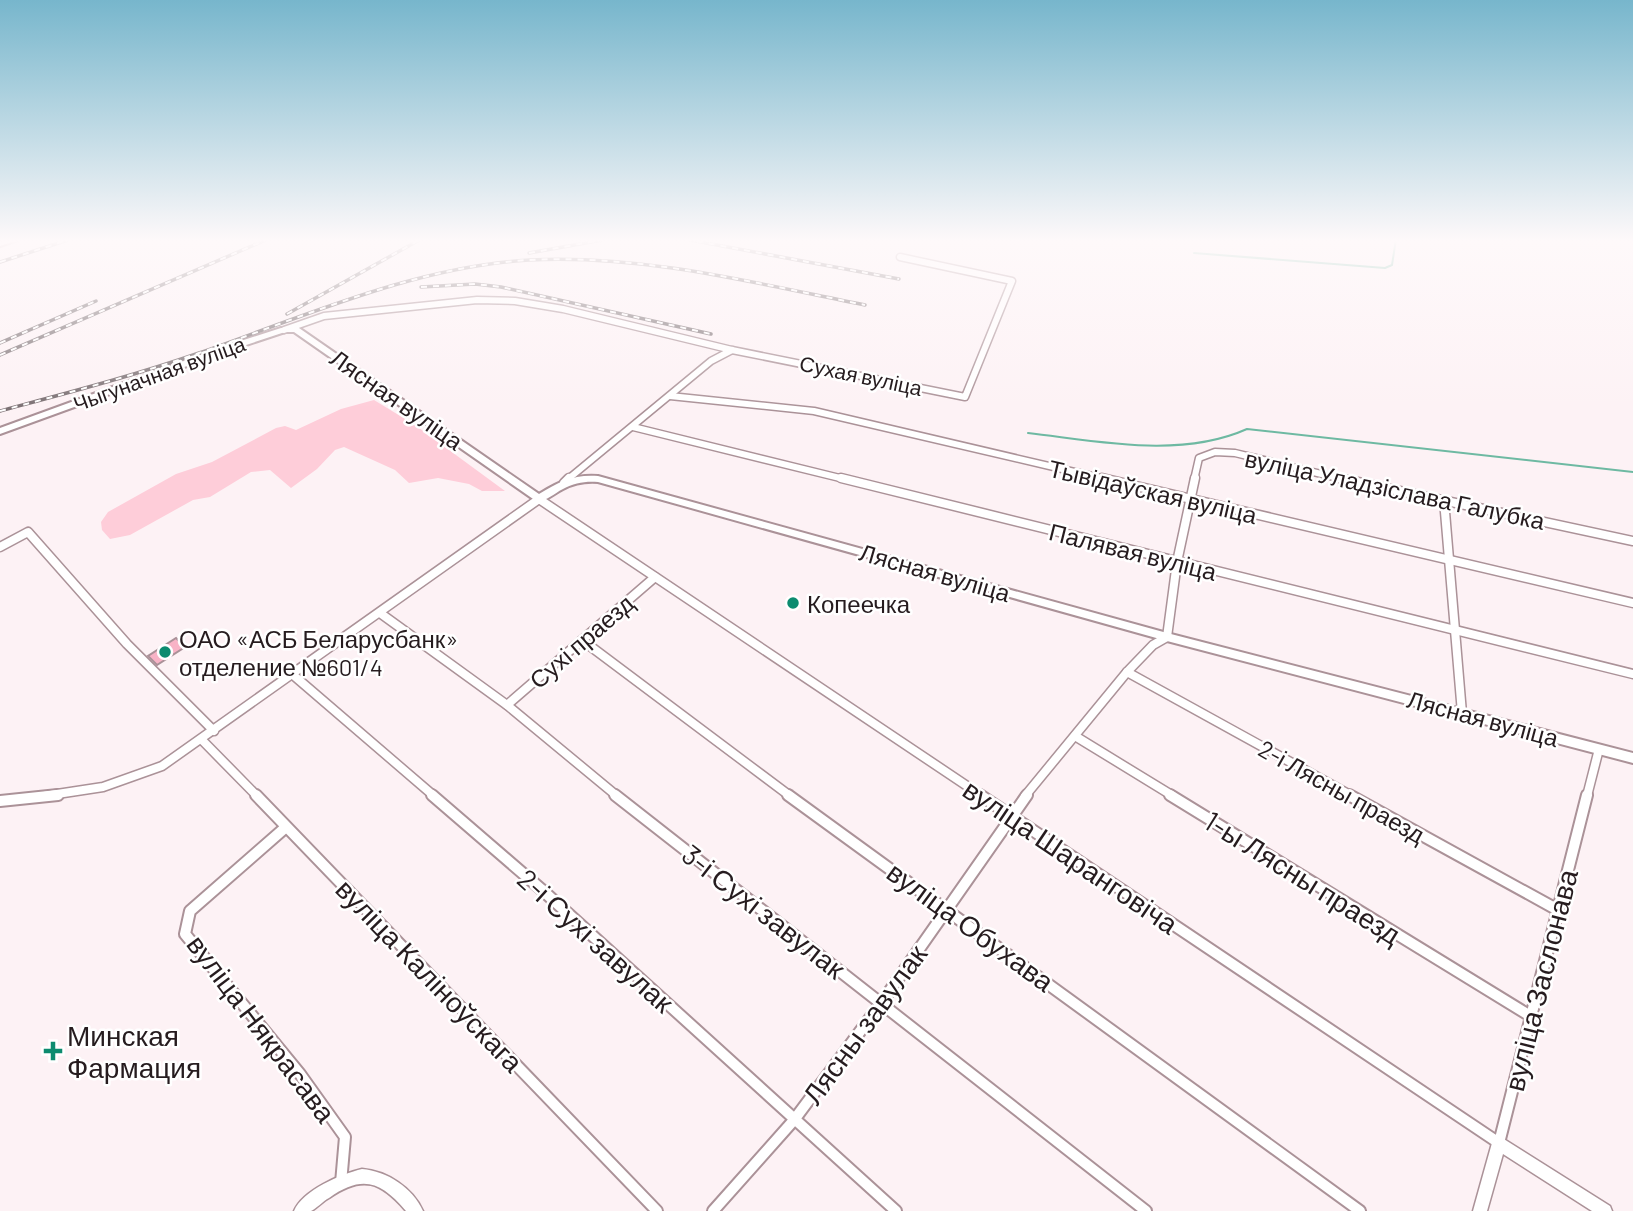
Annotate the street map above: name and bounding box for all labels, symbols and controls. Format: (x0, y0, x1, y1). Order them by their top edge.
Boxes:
street label: Чыгуначная вуліца (70, 330, 249, 416)
street label: Лясная вуліца (325, 343, 469, 456)
street label: Сухая вуліца (797, 350, 925, 400)
street label: вуліца Уладзіслава Галубка (1243, 443, 1548, 535)
street label: Тывідаўская вуліца (1046, 453, 1260, 529)
street label: Палявая вуліца (1046, 516, 1220, 586)
street label: Лясная вуліца (856, 537, 1014, 608)
street label: Сухі праезд (523, 588, 639, 694)
place label: Копеечка (807, 589, 911, 618)
marker: Копеечка (785, 595, 801, 611)
place label: ОАО «АСБ Беларусбанк» отделение №601/4 (179, 624, 458, 681)
marker: ОАО «АСБ Беларусбанк» отделение №601/4 (157, 644, 173, 660)
street label: Лясная вуліца (1404, 684, 1562, 752)
street label: 2-і Лясны праезд (1254, 733, 1430, 849)
street label: вуліца Шаранговіча (957, 772, 1185, 941)
street label: 1-ы Лясны праезд (1199, 803, 1407, 951)
street label: 3-і Сухі завулак (676, 837, 853, 986)
street label: вуліца Обухава (881, 854, 1061, 998)
street label: 2-і Сухі завулак (511, 861, 682, 1019)
street label: вуліца Заслонава (1496, 865, 1584, 1094)
street label: вуліца Каліноўскага (329, 872, 531, 1079)
street label: вуліца Някрасава (180, 928, 344, 1129)
street label: Лясны завулак (795, 937, 934, 1110)
place label: Минская Фармация (67, 1018, 201, 1084)
marker: Минская Фармация (45, 1043, 61, 1059)

